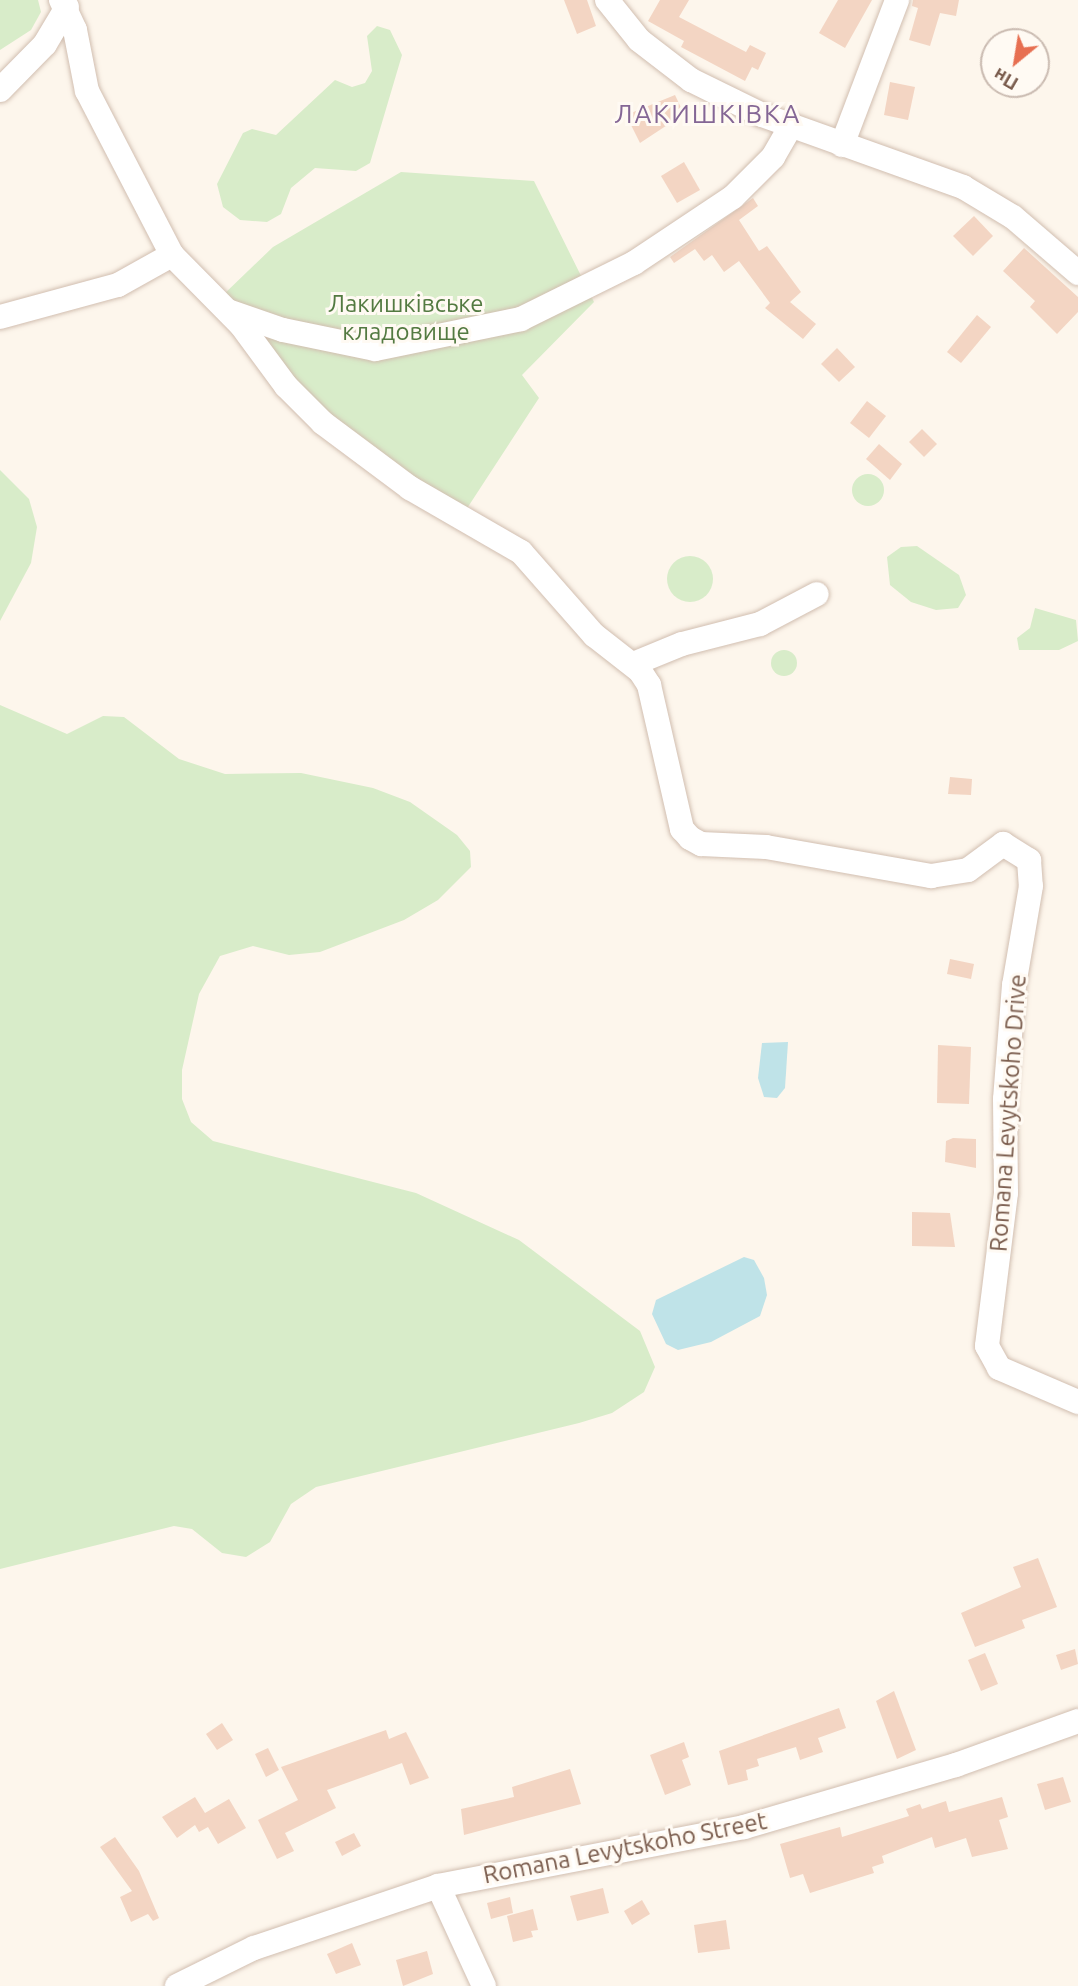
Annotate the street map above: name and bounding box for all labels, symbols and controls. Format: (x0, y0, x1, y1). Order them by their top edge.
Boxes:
north arrow (980, 28, 1050, 98)
text: Пн (989, 64, 1022, 95)
district label: ЛАКИШКІВКА (616, 98, 800, 130)
park label: Лакишківське кладовище (328, 290, 484, 346)
street label: Romana Levytskoho Drive (984, 973, 1032, 1253)
street label: Romana Levytskoho Street (481, 1806, 769, 1890)

